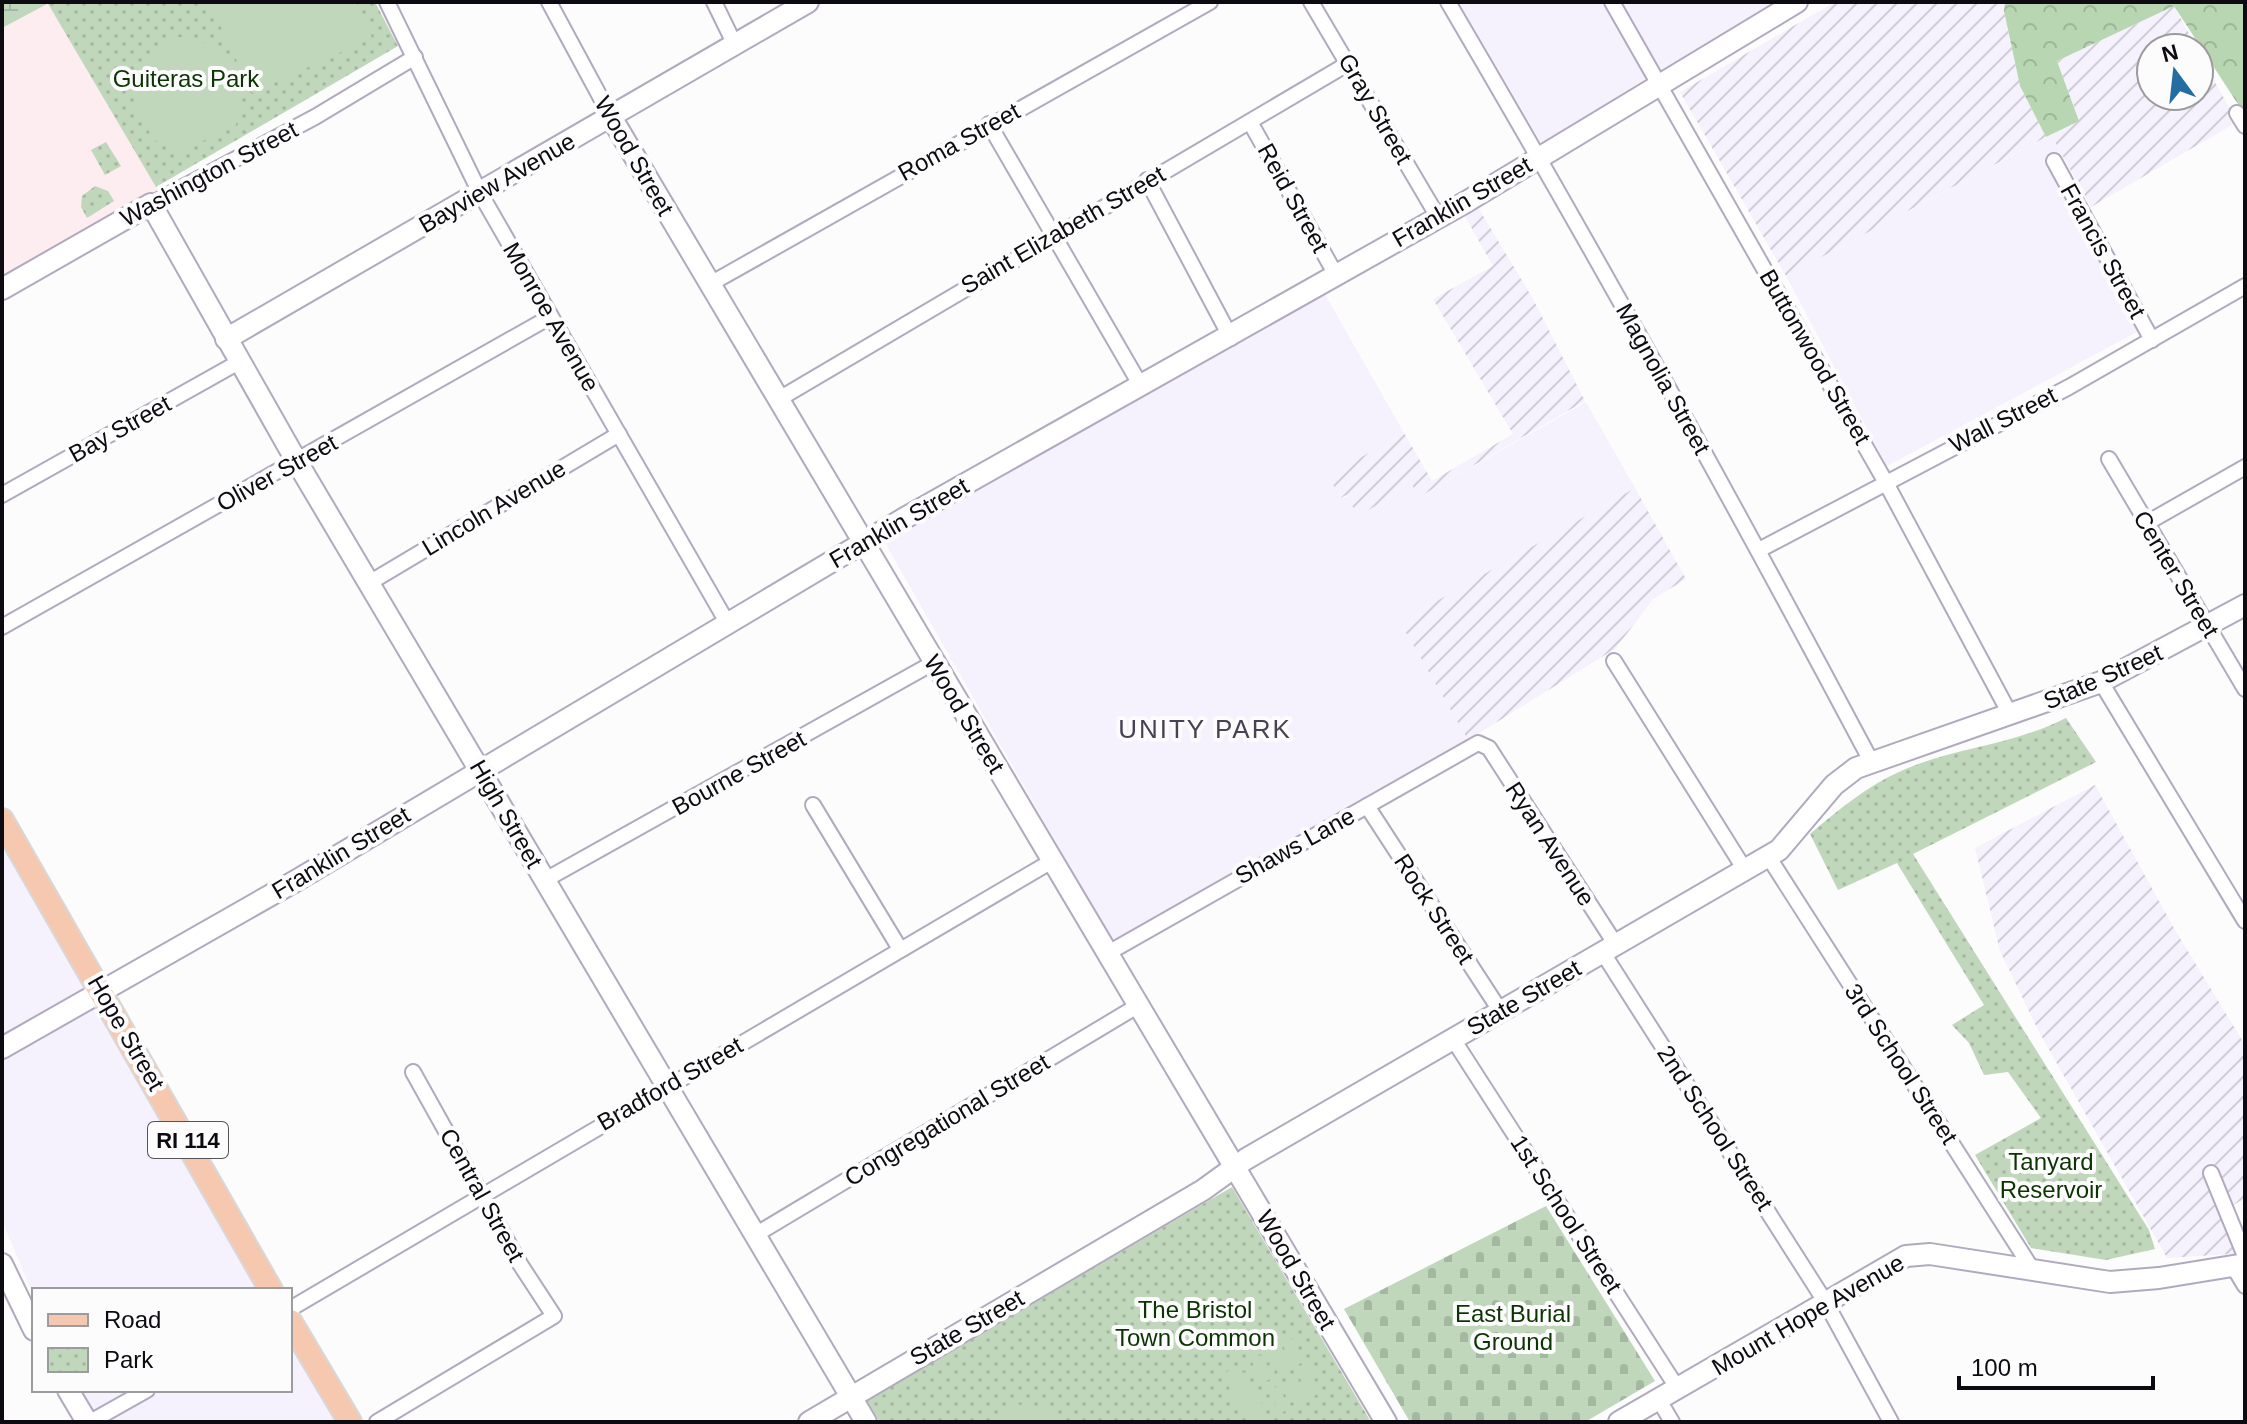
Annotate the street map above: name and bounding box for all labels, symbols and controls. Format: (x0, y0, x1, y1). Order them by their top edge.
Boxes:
north arrow (2135, 32, 2215, 112)
text: N (2159, 39, 2181, 67)
street label: Gray Street (1333, 49, 1418, 169)
park label: Guiteras Park (113, 65, 260, 92)
street label: Wood Street (589, 91, 680, 220)
street label: Roma Street (893, 97, 1025, 186)
street label: Washington Street (116, 115, 302, 232)
street label: Bayview Avenue (414, 127, 580, 238)
street label: Reid Street (1253, 139, 1335, 257)
street label: Franklin Street (1387, 151, 1536, 252)
street label: Saint Elizabeth Street (956, 160, 1170, 299)
street label: Francis Street (2055, 179, 2152, 323)
street label: Monroe Avenue (498, 237, 605, 396)
street label: Buttonwood Street (1754, 264, 1877, 449)
street label: Magnolia Street (1611, 299, 1716, 459)
street label: Wall Street (1945, 381, 2061, 458)
street label: Bay Street (64, 389, 176, 468)
street label: Oliver Street (212, 428, 342, 517)
street label: Lincoln Avenue (417, 454, 570, 561)
street label: Franklin Street (824, 472, 973, 573)
street label: Center Street (2128, 506, 2225, 642)
street label: State Street (2039, 638, 2166, 715)
street label: Wood Street (919, 650, 1010, 778)
district label: UNITY PARK (1118, 714, 1292, 744)
street label: Bourne Street (667, 725, 810, 820)
street label: High Street (465, 755, 548, 873)
street label: Ryan Avenue (1500, 777, 1601, 911)
street label: Franklin Street (267, 801, 415, 904)
street label: Shaws Lane (1230, 802, 1359, 889)
street label: Rock Street (1389, 849, 1480, 969)
street label: State Street (1462, 954, 1586, 1041)
street label: Hope Street (83, 971, 170, 1095)
street label: 3rd School Street (1840, 979, 1963, 1149)
street label: Bradford Street (593, 1031, 747, 1136)
street label: 2nd School Street (1652, 1040, 1779, 1215)
street label: Congregational Street (840, 1048, 1054, 1191)
road number: RI 114 (148, 1122, 228, 1158)
street label: Central Street (435, 1123, 530, 1266)
street label: 1st School Street (1505, 1130, 1628, 1298)
park label: Tanyard Reservoir (2000, 1148, 2102, 1203)
street label: Wood Street (1251, 1205, 1342, 1334)
street label: Mount Hope Avenue (1707, 1249, 1908, 1381)
street label: State Street (905, 1284, 1029, 1371)
legend (32, 1288, 292, 1392)
park label: The Bristol Town Common (1115, 1296, 1275, 1351)
park label: East Burial Ground (1455, 1300, 1571, 1355)
text: Road (104, 1306, 161, 1333)
scale bar (1959, 1340, 2153, 1390)
text: Park (104, 1346, 154, 1373)
text: 100 m (1971, 1354, 2038, 1381)

